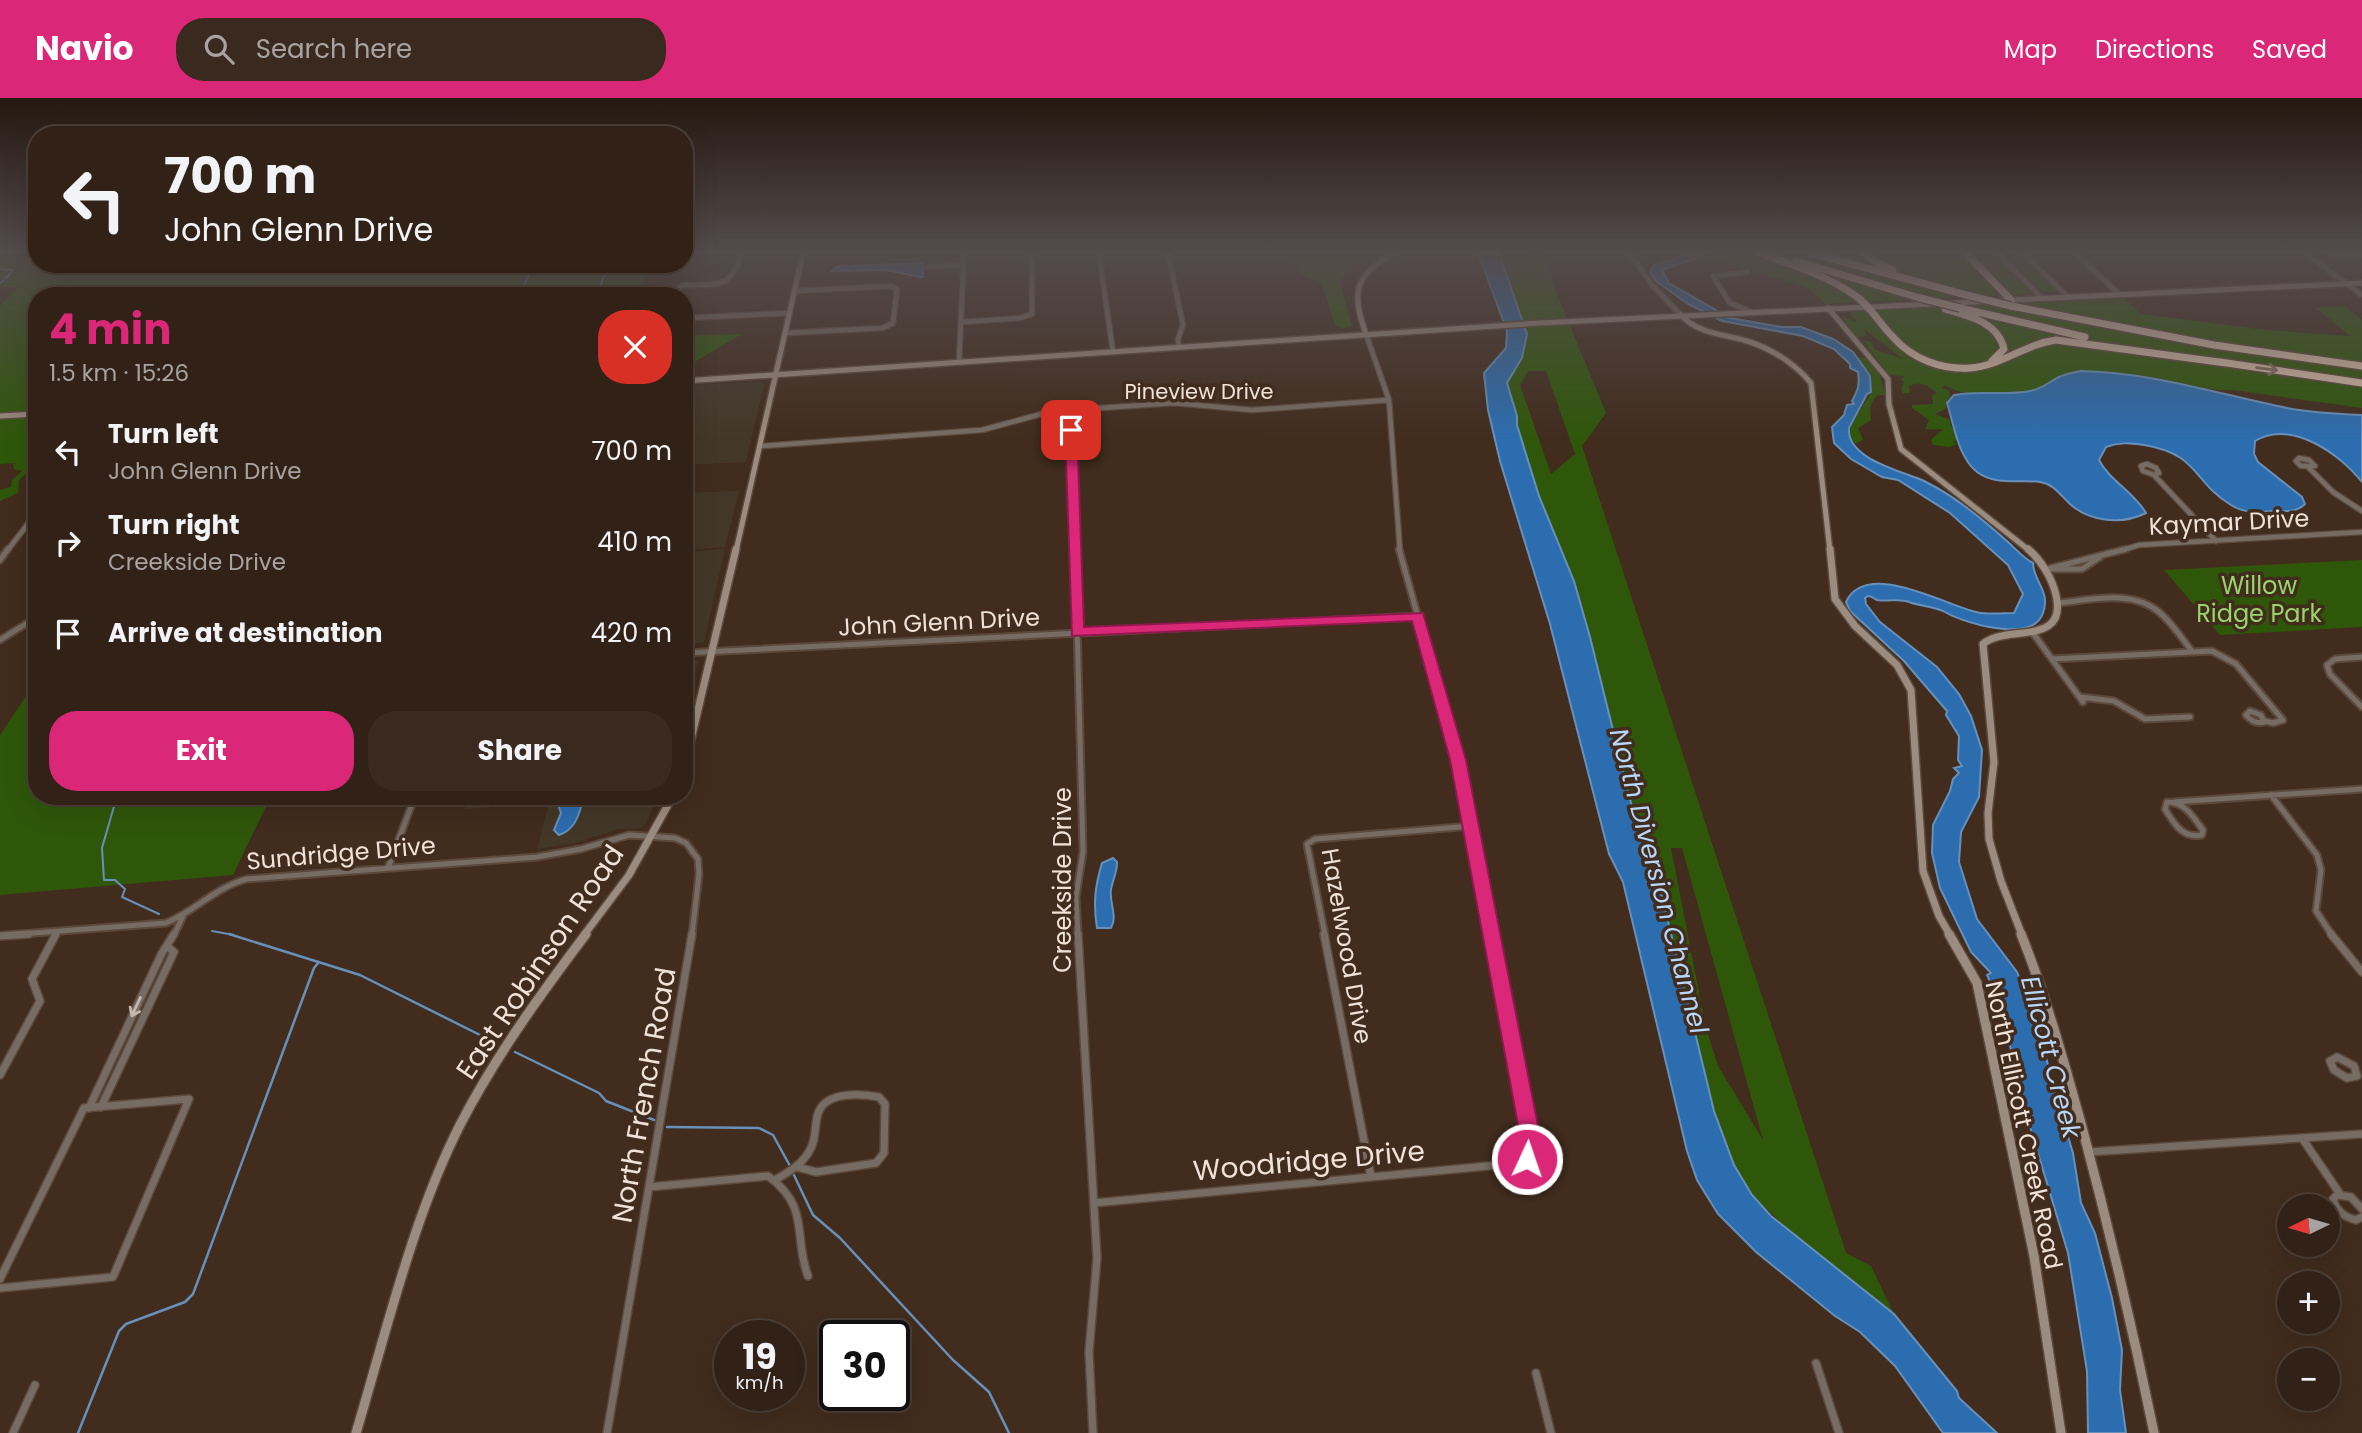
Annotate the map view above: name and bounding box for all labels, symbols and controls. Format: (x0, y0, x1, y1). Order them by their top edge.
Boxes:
search box (176, 18, 666, 81)
text: Navio (35, 25, 134, 72)
icon: search (200, 30, 238, 68)
text: Search here (256, 31, 412, 67)
text: Map (2004, 33, 2057, 66)
text: Directions (2095, 33, 2214, 66)
text: Saved (2252, 33, 2327, 66)
text: 700 m (164, 142, 316, 210)
icon: left (49, 154, 140, 245)
text: John Glenn Drive (164, 207, 433, 252)
text: 4 min (49, 300, 172, 359)
button: close (598, 310, 672, 384)
text: 1.5 km · 15:26 (49, 357, 189, 389)
one-way arrow (2255, 363, 2277, 376)
street label: Pineview Drive (1124, 377, 1274, 406)
pin (1041, 400, 1101, 460)
icon: arrive (1052, 411, 1090, 449)
text: Turn left (108, 416, 219, 452)
icon: left (49, 433, 87, 471)
text: 700 m (591, 433, 672, 469)
text: John Glenn Drive (108, 455, 302, 487)
street label: Kaymar Drive (2148, 501, 2310, 543)
text: Turn right (108, 507, 240, 543)
icon: right (49, 524, 87, 562)
text: 410 m (597, 524, 672, 560)
text: Creekside Drive (108, 546, 286, 578)
park label: Willow Ridge Park (2196, 569, 2322, 630)
street label: John Glenn Drive (837, 600, 1041, 644)
icon: arrive (49, 615, 87, 653)
text: Arrive at destination (108, 615, 383, 651)
text: 420 m (591, 615, 672, 651)
button: Exit (49, 711, 354, 791)
button: Share (368, 711, 672, 791)
water label: North Diversion Channel (1601, 724, 1717, 1038)
street label: Creekside Drive (1046, 787, 1079, 973)
street label: Sundridge Drive (245, 828, 437, 878)
street label: East Robinson Road (447, 837, 633, 1087)
street label: Hazelwood Drive (1314, 846, 1380, 1046)
street label: North French Road (602, 964, 686, 1226)
water label: Ellicott Creek (2012, 972, 2090, 1144)
street label: North Ellicott Creek Road (1977, 978, 2071, 1272)
one-way arrow (129, 996, 143, 1017)
position arrow (1490, 1122, 1564, 1196)
street label: Woodridge Drive (1192, 1131, 1426, 1191)
north arrow (2277, 1194, 2340, 1256)
map controls (2277, 1194, 2340, 1411)
button: + (2277, 1271, 2340, 1334)
speed limit sign: 30 (819, 1320, 910, 1411)
text: 19 (742, 1332, 777, 1381)
button: − (2277, 1348, 2340, 1411)
text: km/h (736, 1370, 783, 1395)

